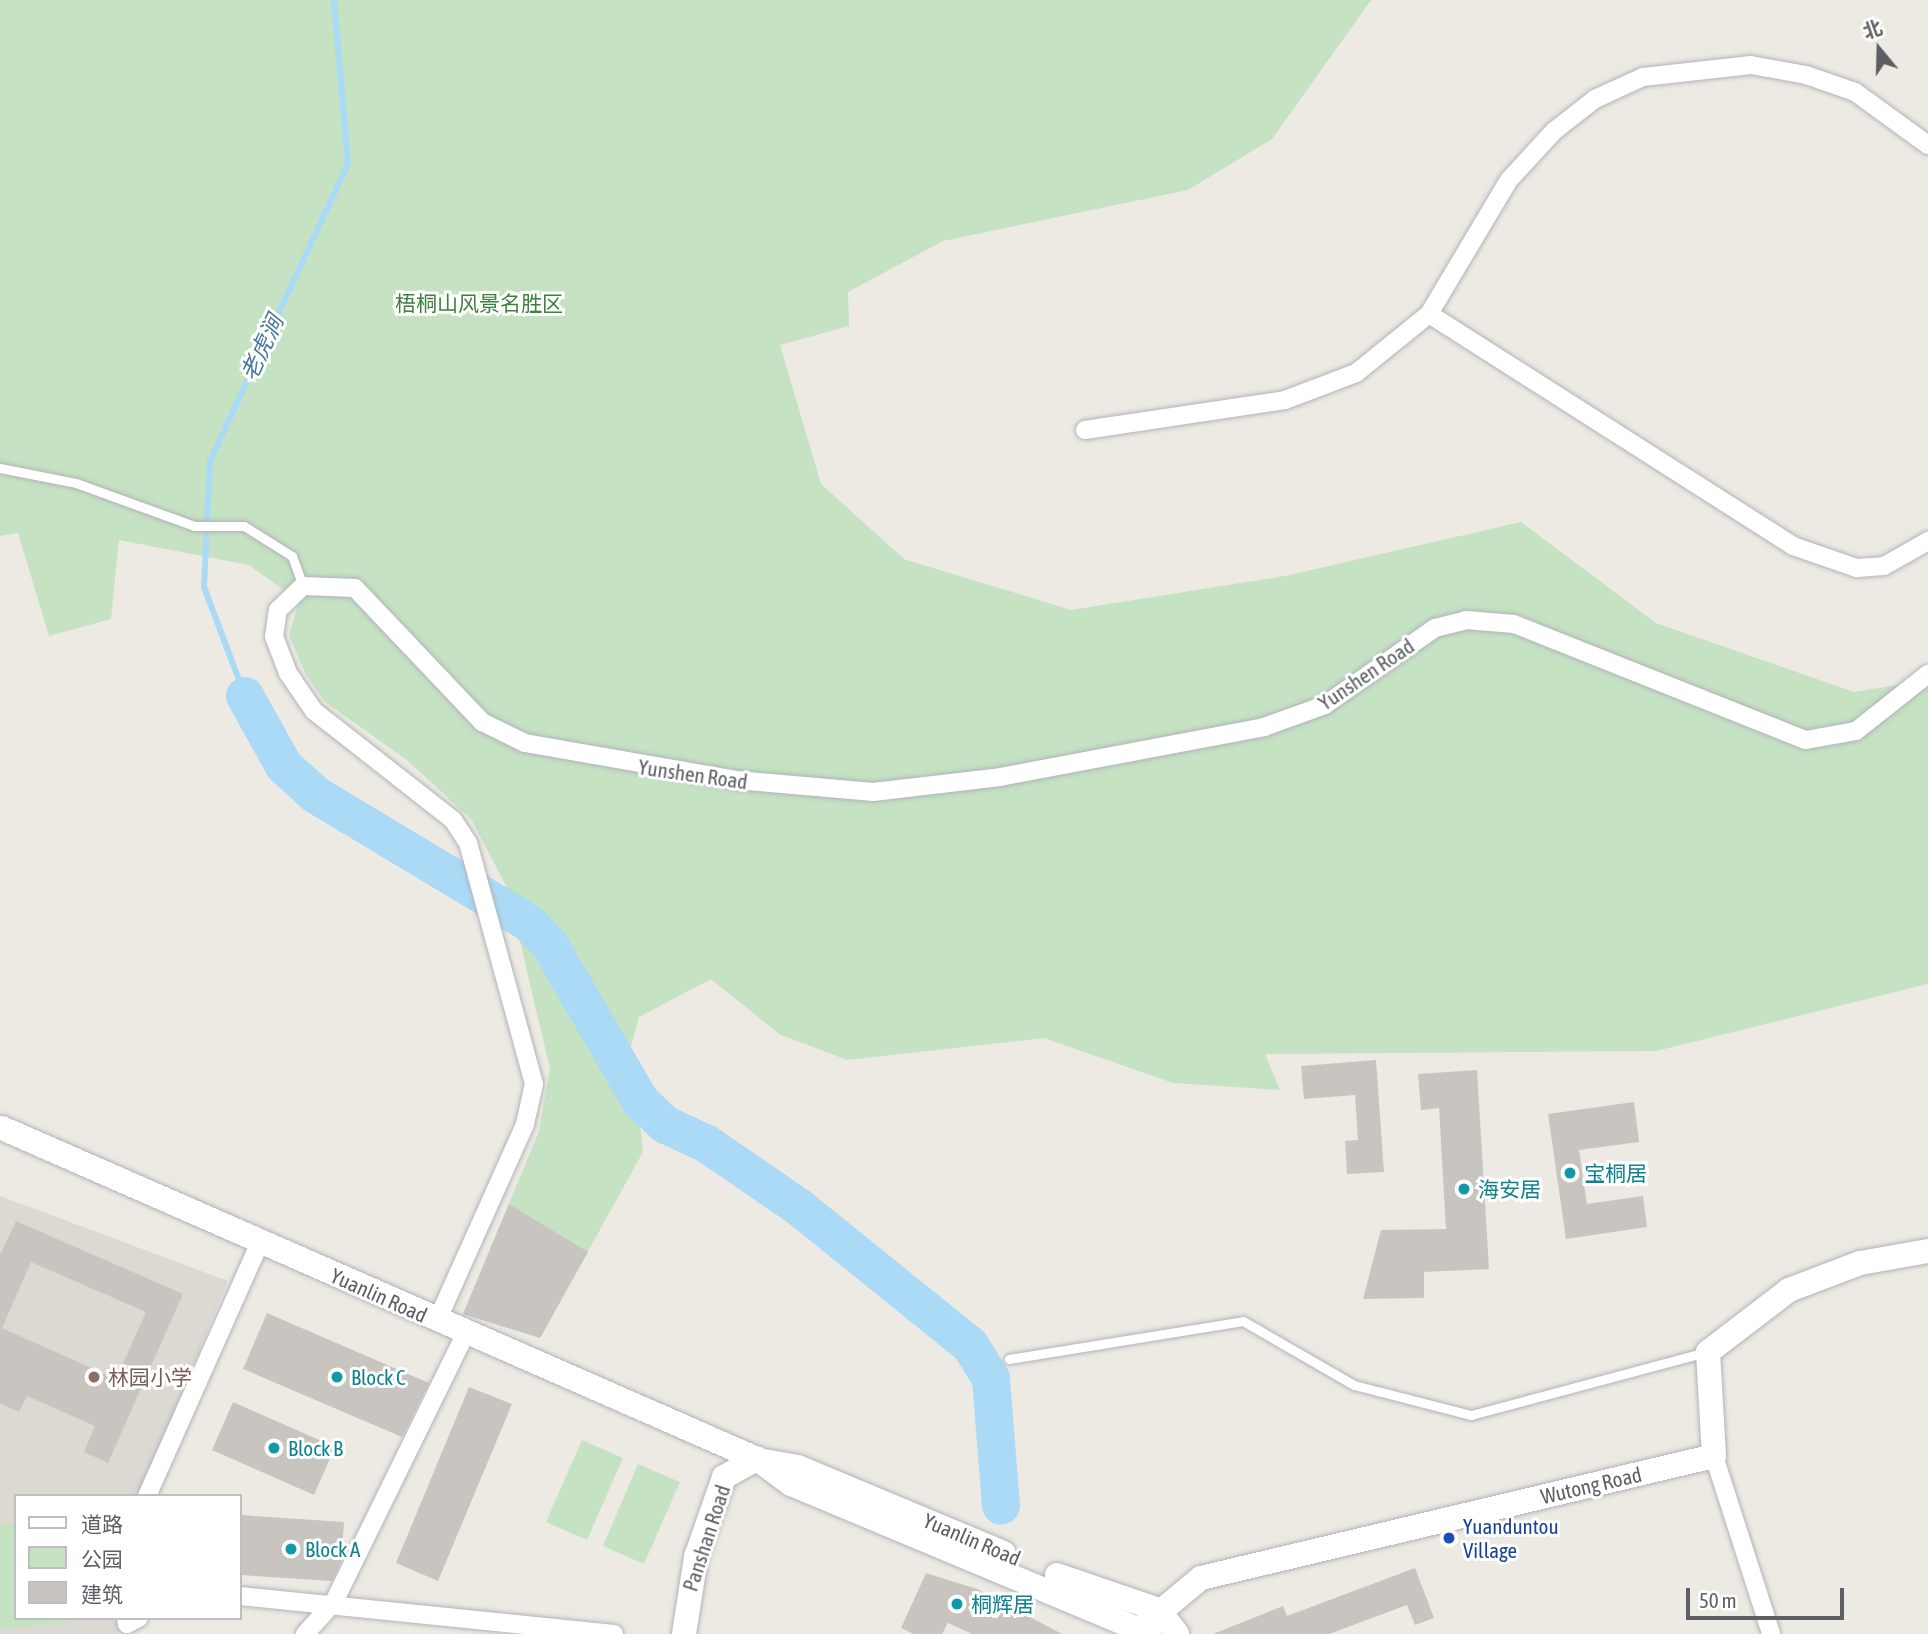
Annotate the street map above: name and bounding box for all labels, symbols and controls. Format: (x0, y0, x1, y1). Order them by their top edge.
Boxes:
north arrow (1844, 14, 1914, 84)
text: 北 (1860, 16, 1885, 43)
park label: 梧桐山风景名胜区 (395, 290, 563, 316)
water label: 老虎涧 (235, 311, 289, 385)
street label: Yunshen Road (1313, 633, 1419, 715)
street label: Yunshen Road (637, 754, 749, 794)
place label: 宝桐居 (1584, 1160, 1647, 1186)
marker: 宝桐居 (1562, 1165, 1578, 1181)
place label: 海安居 (1478, 1176, 1541, 1202)
marker: 海安居 (1456, 1181, 1472, 1197)
street label: Yuanlin Road (327, 1263, 431, 1327)
place label: 林园小学 (108, 1364, 192, 1390)
place label: Block C (351, 1364, 406, 1390)
marker: 林园小学 (86, 1369, 102, 1385)
marker: Block C (329, 1369, 345, 1385)
place label: Block B (288, 1435, 343, 1461)
marker: Block B (266, 1440, 282, 1456)
street label: Wutong Road (1538, 1461, 1644, 1509)
street label: Panshan Road (677, 1482, 735, 1594)
legend (14, 1494, 242, 1620)
street label: Yuanlin Road (920, 1507, 1024, 1571)
text: 道路 (81, 1512, 123, 1536)
place label: Yuanduntou Village (1463, 1513, 1559, 1563)
marker: Yuanduntou Village (1441, 1530, 1457, 1546)
place label: Block A (305, 1536, 360, 1562)
marker: Block A (283, 1541, 299, 1557)
text: 公园 (81, 1547, 123, 1571)
scale bar (1690, 1574, 1848, 1618)
text: 建筑 (81, 1582, 123, 1606)
text: 50 m (1699, 1588, 1737, 1612)
place label: 桐辉居 (971, 1591, 1034, 1617)
marker: 桐辉居 (949, 1596, 965, 1612)

